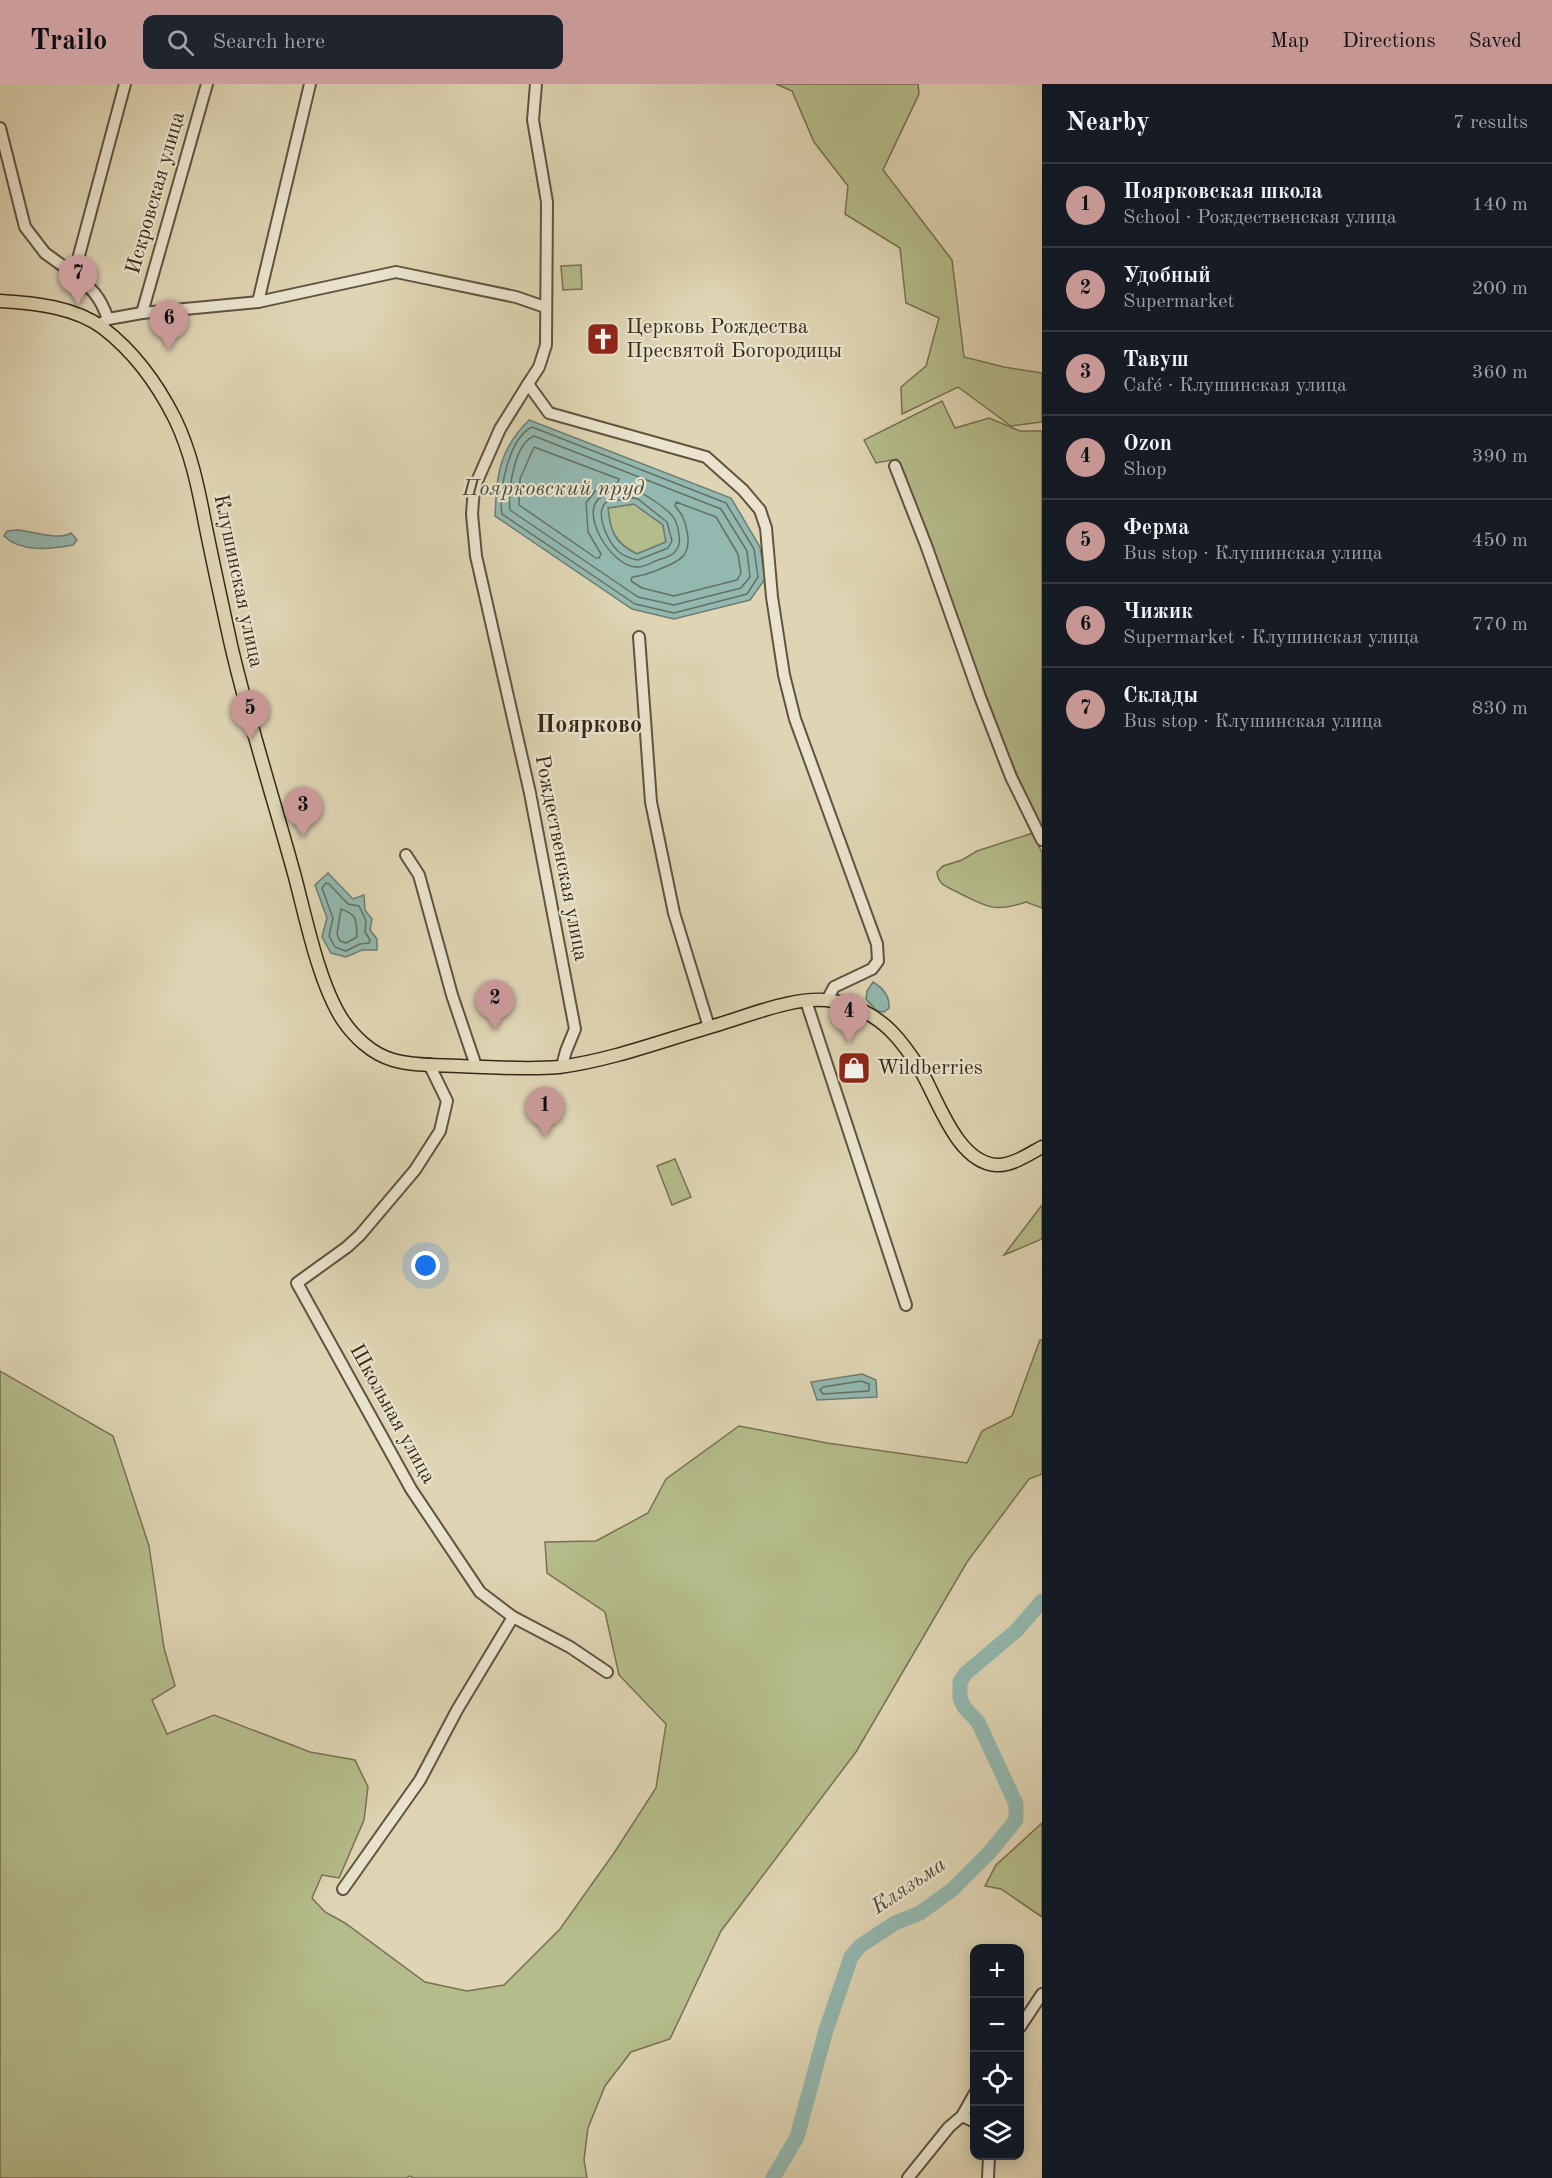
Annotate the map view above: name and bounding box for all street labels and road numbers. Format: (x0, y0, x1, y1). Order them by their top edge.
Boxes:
street label: Искровская улица (123, 109, 189, 277)
street label: Клушинская улица (209, 493, 267, 669)
street label: Рождественская улица (531, 753, 591, 963)
street label: Школьная улица (345, 1341, 439, 1487)

